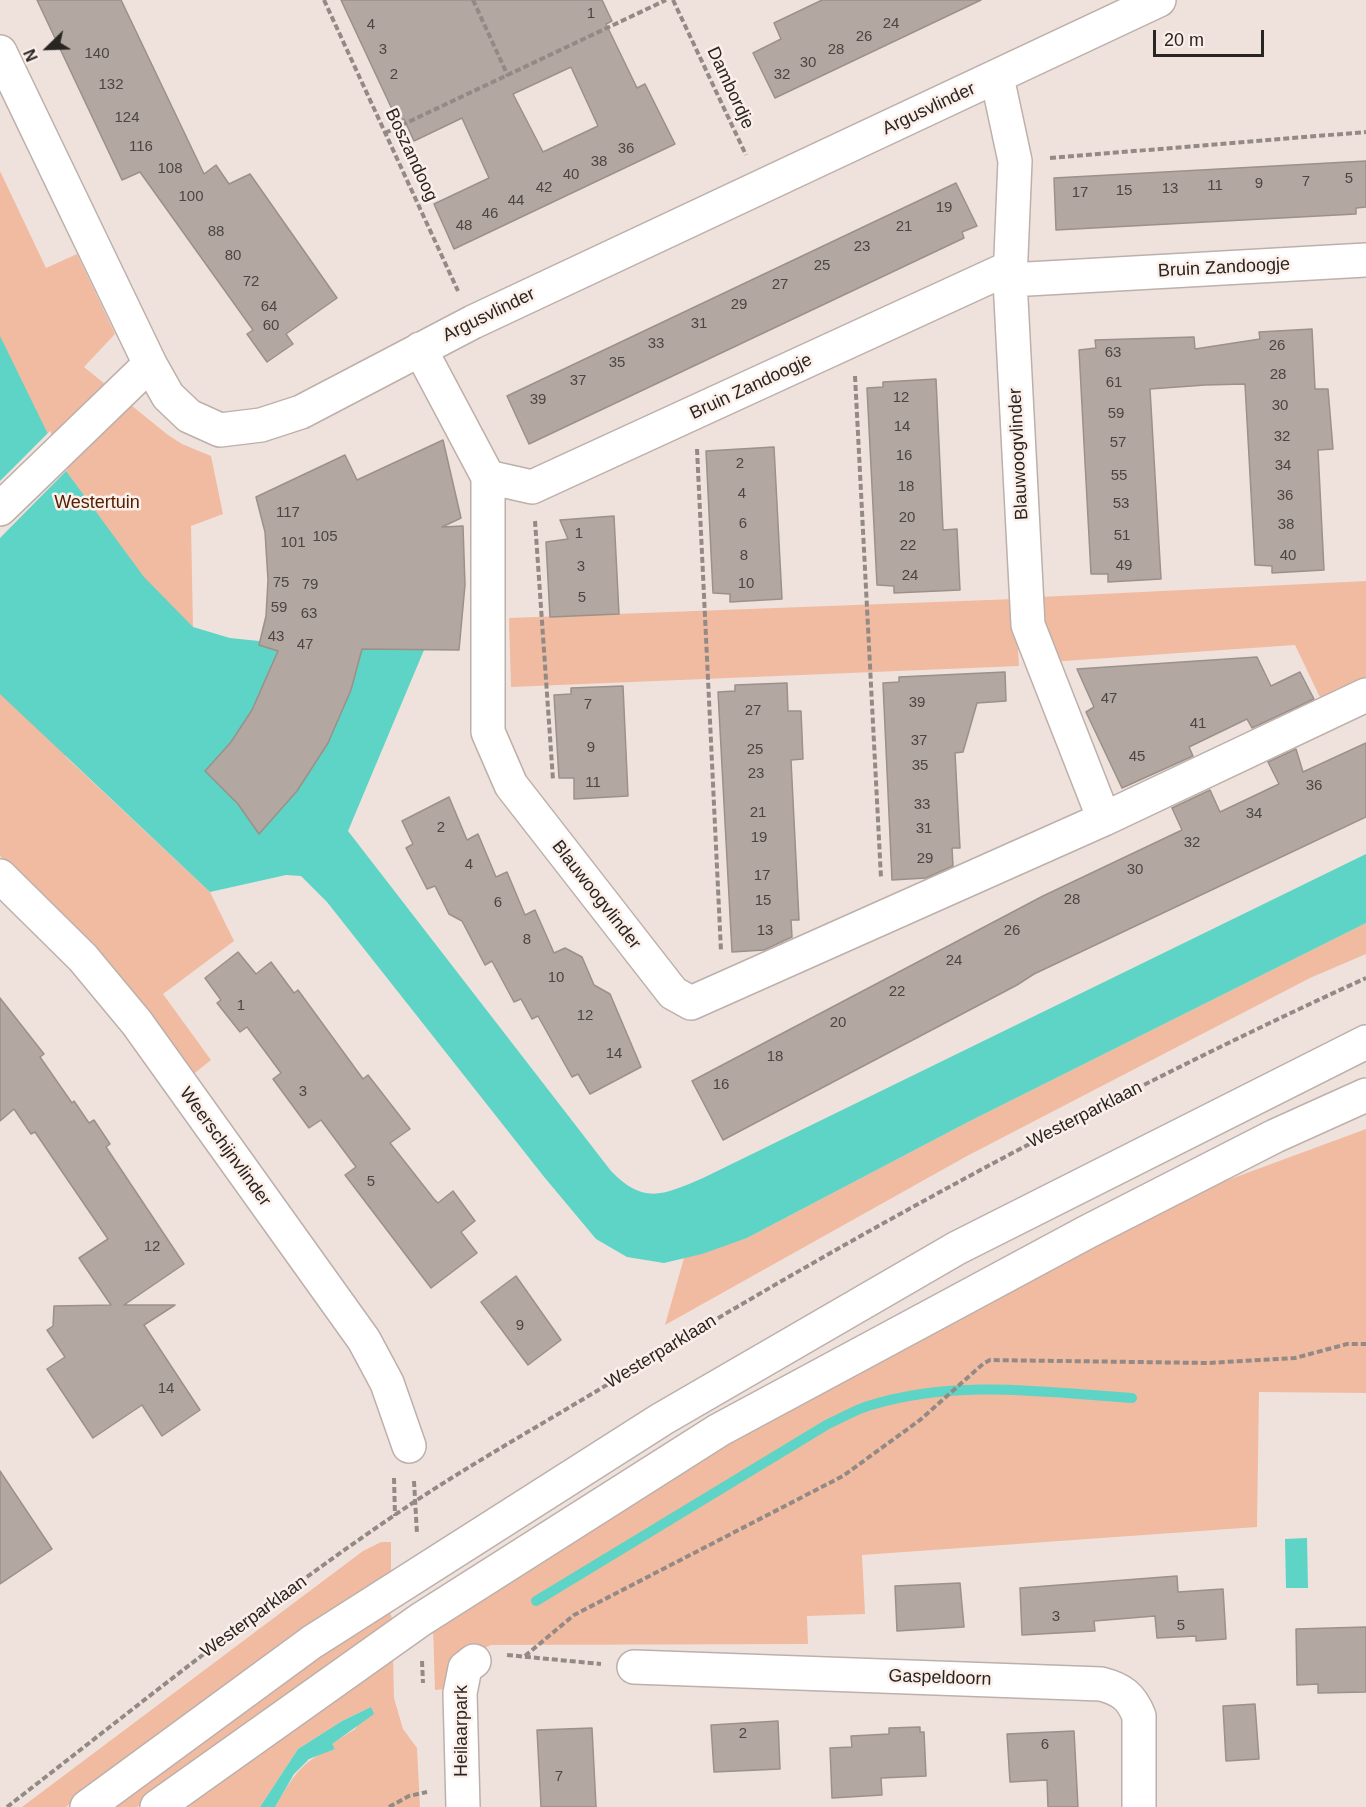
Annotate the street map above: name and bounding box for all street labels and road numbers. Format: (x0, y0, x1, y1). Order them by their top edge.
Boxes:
street label: Dambordje (702, 44, 758, 132)
street label: Argusvlinder (879, 78, 979, 140)
street label: Boszandoog (380, 105, 442, 205)
street label: Bruin Zandoogje (1157, 254, 1291, 282)
street label: Argusvlinder (439, 283, 539, 347)
street label: Bruin Zandoogje (687, 349, 815, 425)
street label: Blauwoogvlinder (1005, 387, 1033, 521)
street label: Blauwoogvlinder (547, 836, 645, 954)
street label: Westerparklaan (1024, 1077, 1146, 1153)
street label: Weerschijnvlinder (175, 1083, 275, 1211)
street label: Westerparklaan (602, 1310, 720, 1394)
street label: Westerparklaan (197, 1571, 311, 1663)
street label: Gaspeldoorn (888, 1665, 992, 1691)
street label: Heilaarpark (451, 1685, 473, 1777)

